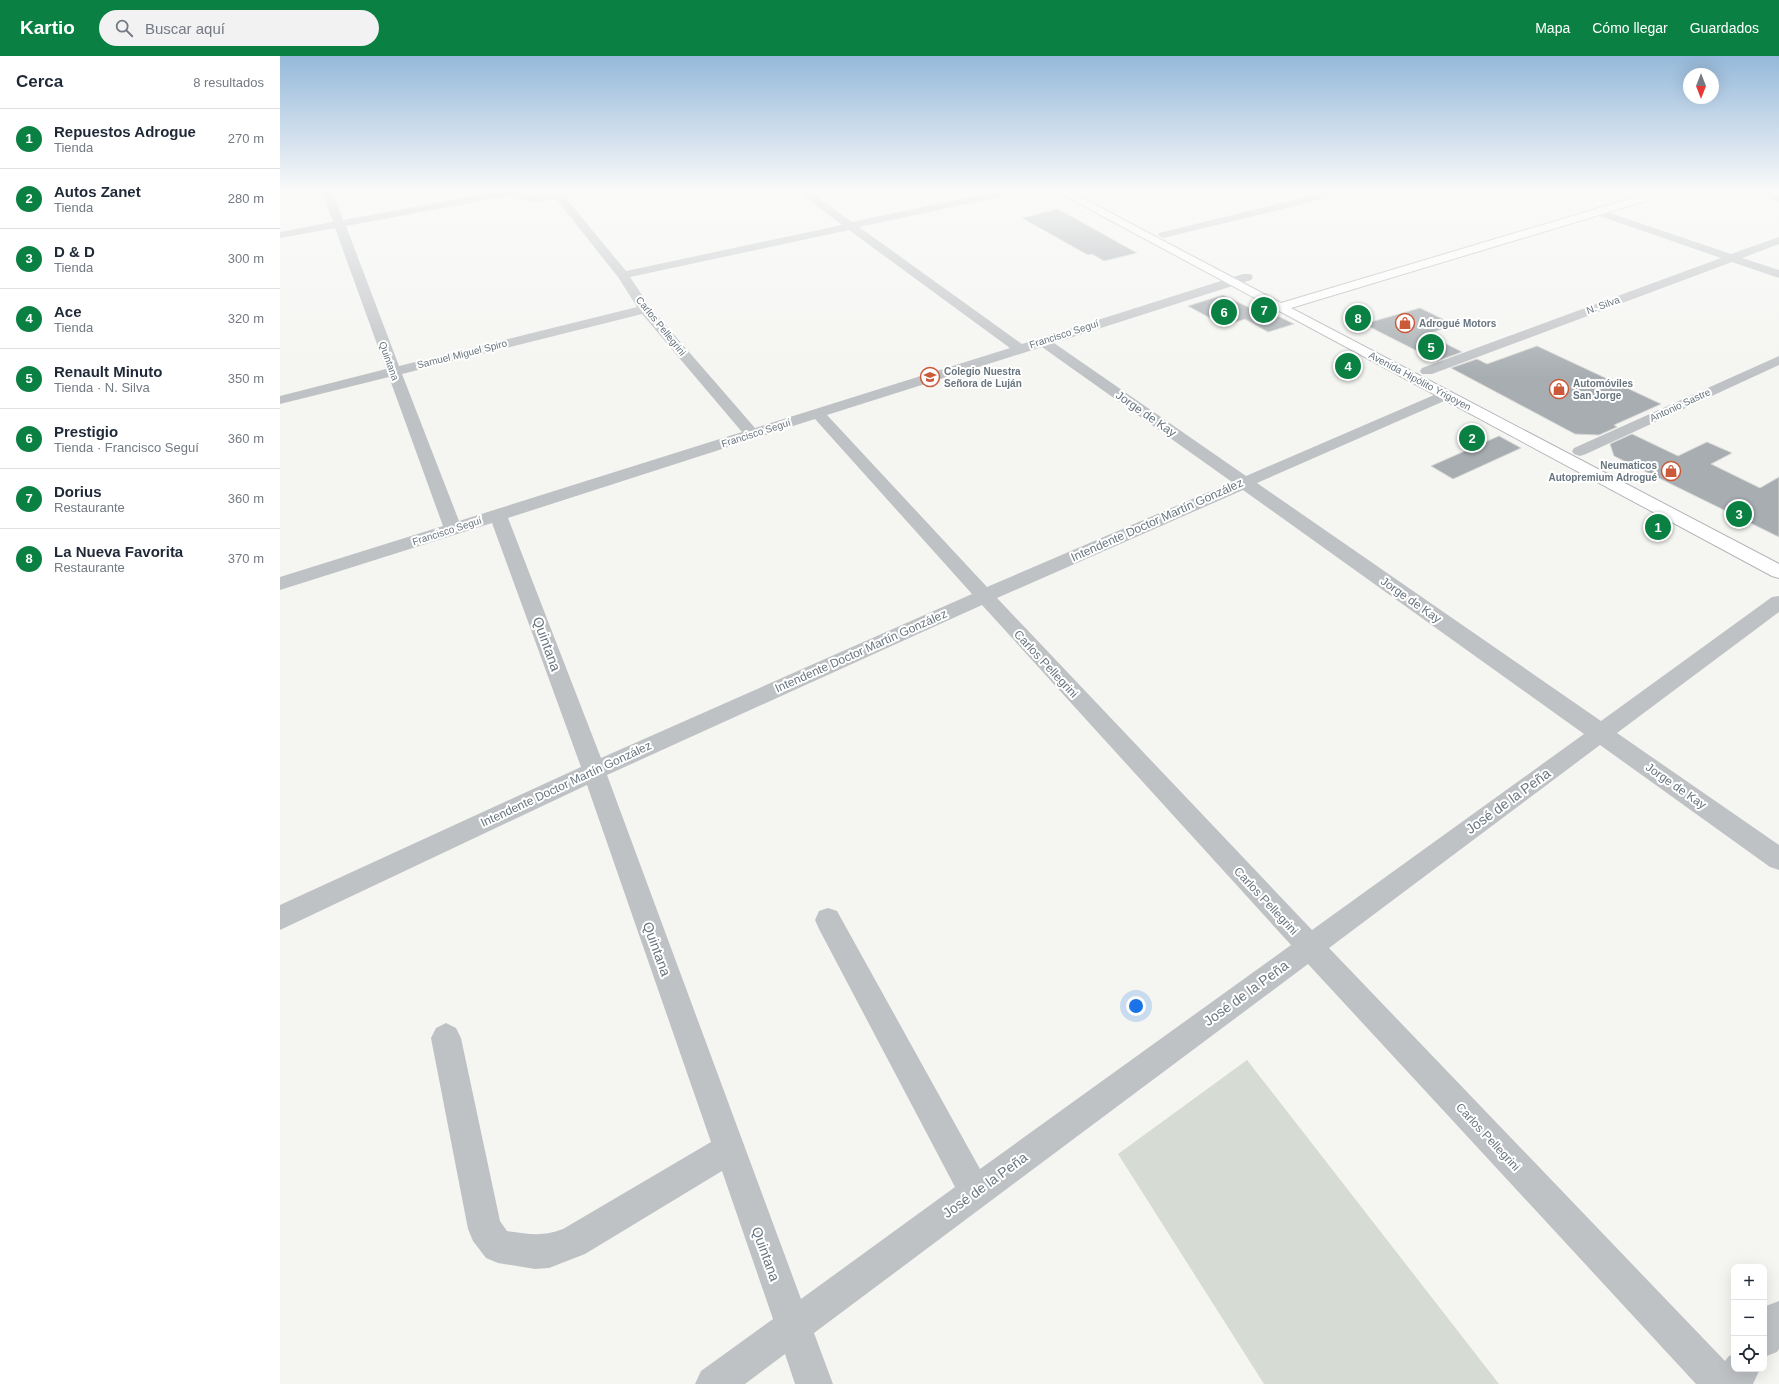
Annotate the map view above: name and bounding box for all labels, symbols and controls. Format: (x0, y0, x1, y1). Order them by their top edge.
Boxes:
search box (99, 10, 379, 46)
text: Kartio (20, 17, 75, 38)
icon: search (113, 17, 135, 39)
text: Buscar aquí (145, 20, 225, 37)
text: Mapa (1535, 20, 1570, 36)
text: Cómo llegar (1592, 20, 1668, 36)
text: Guardados (1690, 20, 1759, 36)
north arrow (1683, 68, 1719, 104)
text: Cerca (16, 72, 63, 91)
text: 8 resultados (193, 75, 264, 90)
text: Repuestos Adrogue (54, 123, 196, 140)
text: 1 (25, 131, 33, 146)
text: 270 m (228, 131, 264, 146)
text: Tienda (54, 140, 93, 155)
text: Autos Zanet (54, 183, 141, 200)
text: 2 (25, 191, 33, 206)
text: 280 m (228, 191, 264, 206)
text: Tienda (54, 200, 93, 215)
text: D & D (54, 243, 95, 260)
text: 3 (25, 251, 33, 266)
text: 300 m (228, 251, 264, 266)
text: Tienda (54, 260, 93, 275)
street label: Carlos Pellegrini (634, 294, 688, 358)
street label: N. Silva (1585, 294, 1621, 316)
pin: 7 (1251, 295, 1277, 325)
pin: 6 (1211, 297, 1237, 327)
text: Ace (54, 303, 82, 320)
pin: 8 (1345, 303, 1371, 333)
text: 4 (25, 311, 33, 326)
text: 320 m (228, 311, 264, 326)
shop icon: Adrogué Motors (1394, 312, 1416, 334)
street label: Francisco Seguí (1028, 318, 1100, 350)
place label: Adrogué Motors (1419, 318, 1497, 329)
text: Tienda (54, 320, 93, 335)
pin: 5 (1418, 332, 1444, 362)
street label: Samuel Miguel Spiro (416, 337, 509, 370)
street label: Quintana (377, 340, 401, 382)
street label: Avenida Hipólito Yrigoyen (1367, 349, 1473, 413)
pin: 4 (1335, 351, 1361, 381)
text: Renault Minuto (54, 363, 162, 380)
school or university icon: Colegio Nuestra Señora de Luján (919, 366, 941, 388)
place label: Colegio Nuestra Señora de Luján (944, 366, 1022, 389)
text: 5 (25, 371, 33, 386)
text: 350 m (228, 371, 264, 386)
shop icon: Automóviles San Jorge (1548, 378, 1570, 400)
place label: Automóviles San Jorge (1573, 378, 1633, 401)
text: Tienda · N. Silva (54, 380, 150, 395)
street label: Antonio Sastre (1648, 386, 1712, 424)
street label: Jorge de Kay (1113, 388, 1179, 440)
street label: Francisco Seguí (720, 417, 792, 449)
text: Prestigio (54, 423, 118, 440)
pin: 2 (1459, 423, 1485, 453)
text: 6 (25, 431, 33, 446)
text: 360 m (228, 431, 264, 446)
text: Tienda · Francisco Seguí (54, 440, 199, 455)
place label: Neumaticos Autopremium Adrogué (1548, 460, 1657, 483)
shop icon: Neumaticos Autopremium Adrogué (1660, 460, 1682, 482)
street label: Intendente Doctor Martín González (1069, 476, 1245, 564)
text: Dorius (54, 483, 102, 500)
text: 7 (25, 491, 33, 506)
text: 360 m (228, 491, 264, 506)
pin: 3 (1726, 499, 1752, 529)
text: Restaurante (54, 500, 125, 515)
pin: 1 (1645, 512, 1671, 542)
street label: Francisco Seguí (411, 515, 483, 547)
text: La Nueva Favorita (54, 543, 183, 560)
text: 8 (25, 551, 33, 566)
text: 370 m (228, 551, 264, 566)
text: Restaurante (54, 560, 125, 575)
street label: Jorge de Kay (1378, 574, 1444, 626)
street label: Intendente Doctor Martín González (773, 607, 949, 695)
street label: Quintana (530, 615, 564, 674)
street label: Carlos Pellegrini (1011, 627, 1081, 701)
street label: Intendente Doctor Martín González (478, 738, 654, 830)
street label: Jorge de Kay (1643, 760, 1709, 812)
street label: José de la Peña (1463, 765, 1553, 837)
street label: Carlos Pellegrini (1231, 864, 1301, 938)
street label: Quintana (640, 920, 674, 979)
street label: José de la Peña (1201, 957, 1291, 1029)
your location (1126, 996, 1146, 1016)
street label: Carlos Pellegrini (1453, 1100, 1523, 1174)
street label: José de la Peña (940, 1149, 1030, 1221)
street label: Quintana (749, 1225, 783, 1284)
map controls (1731, 1264, 1767, 1372)
button: + (1731, 1264, 1767, 1300)
button: − (1731, 1300, 1767, 1336)
button: locate (1731, 1336, 1767, 1372)

